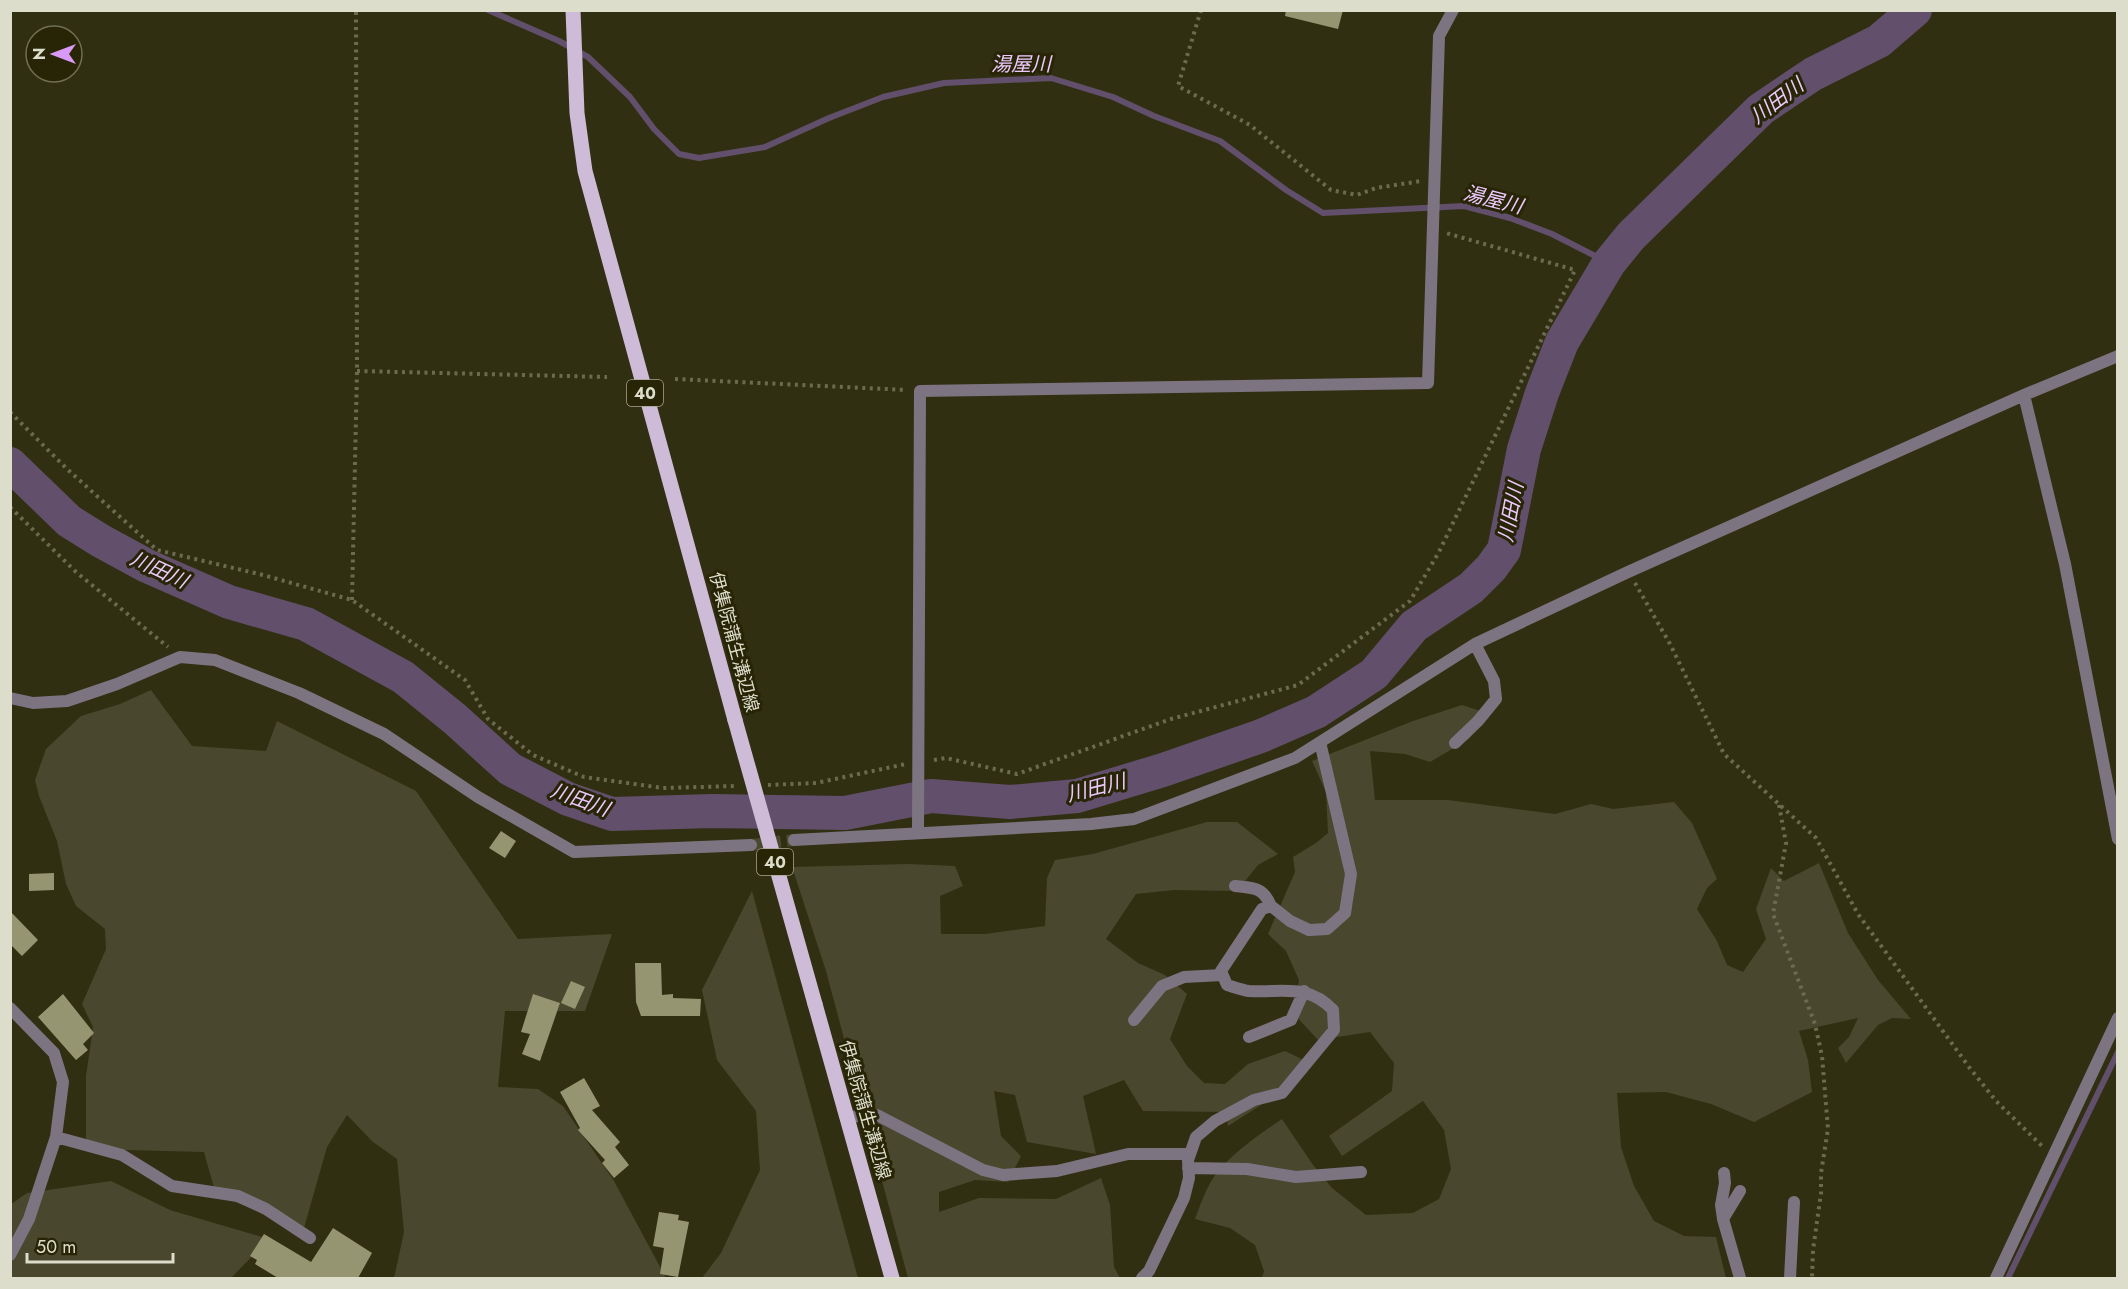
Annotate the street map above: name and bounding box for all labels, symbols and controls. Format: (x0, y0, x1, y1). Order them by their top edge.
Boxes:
north arrow (24, 24, 84, 84)
text: N (28, 48, 51, 60)
water label: 湯屋川 (991, 50, 1053, 79)
water label: 川田川 (1744, 70, 1811, 131)
water label: 湯屋川 (1460, 179, 1528, 222)
road number: 40 (627, 380, 663, 406)
water label: 川田川 (1491, 478, 1531, 544)
water label: 川田川 (126, 544, 194, 597)
street label: 伊集院蒲生溝辺線 (703, 569, 765, 715)
water label: 川田川 (1063, 766, 1131, 809)
water label: 川田川 (547, 776, 615, 825)
road number: 40 (757, 849, 793, 875)
street label: 伊集院蒲生溝辺線 (833, 1037, 897, 1183)
scale bar (27, 1226, 172, 1264)
text: 50 m (36, 1234, 76, 1260)

